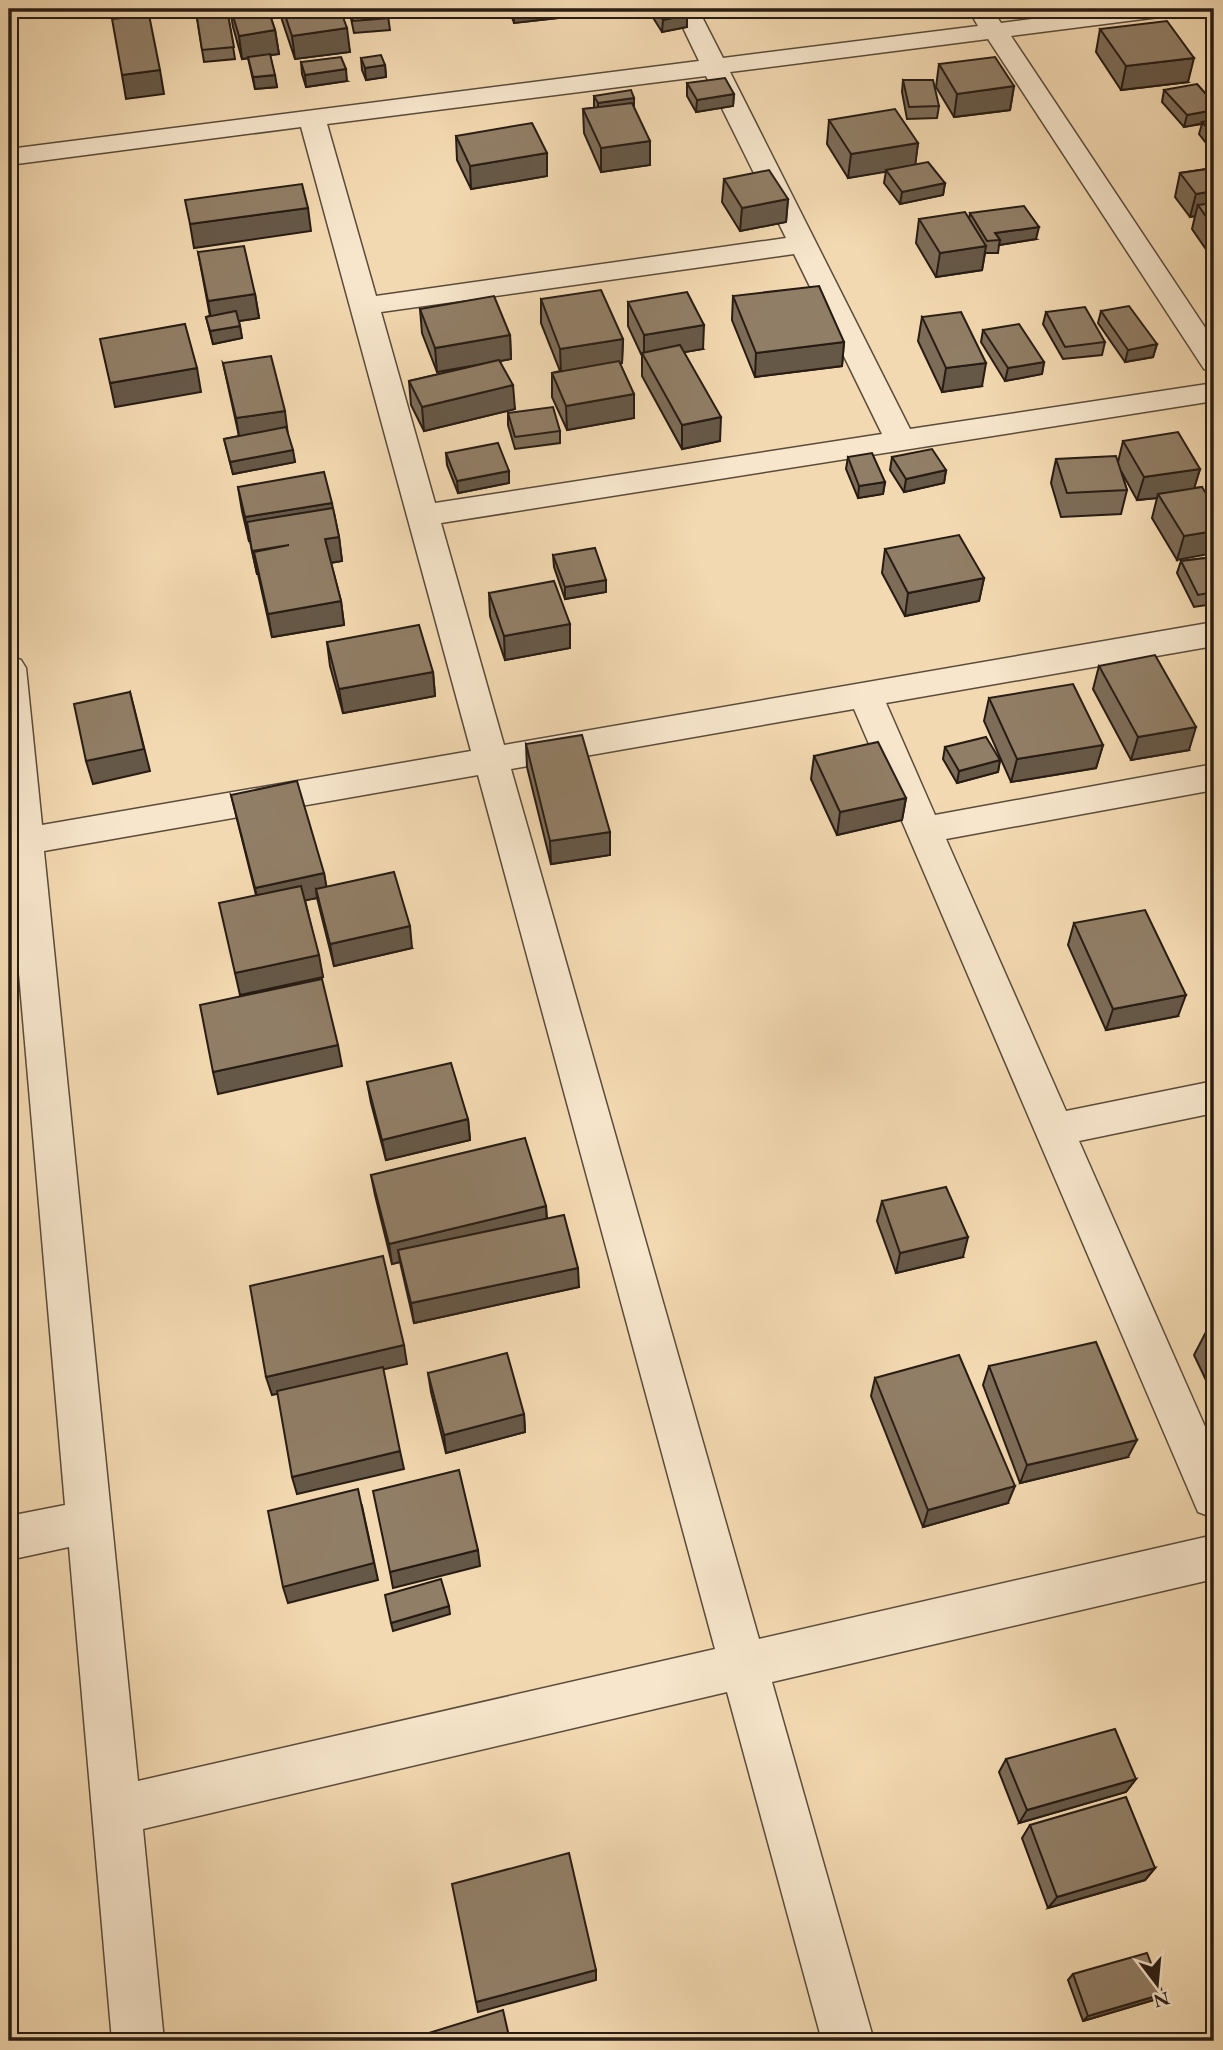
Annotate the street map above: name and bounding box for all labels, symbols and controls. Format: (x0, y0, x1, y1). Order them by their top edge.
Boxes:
north arrow (1122, 1948, 1192, 2018)
text: N (1150, 1986, 1172, 2014)

